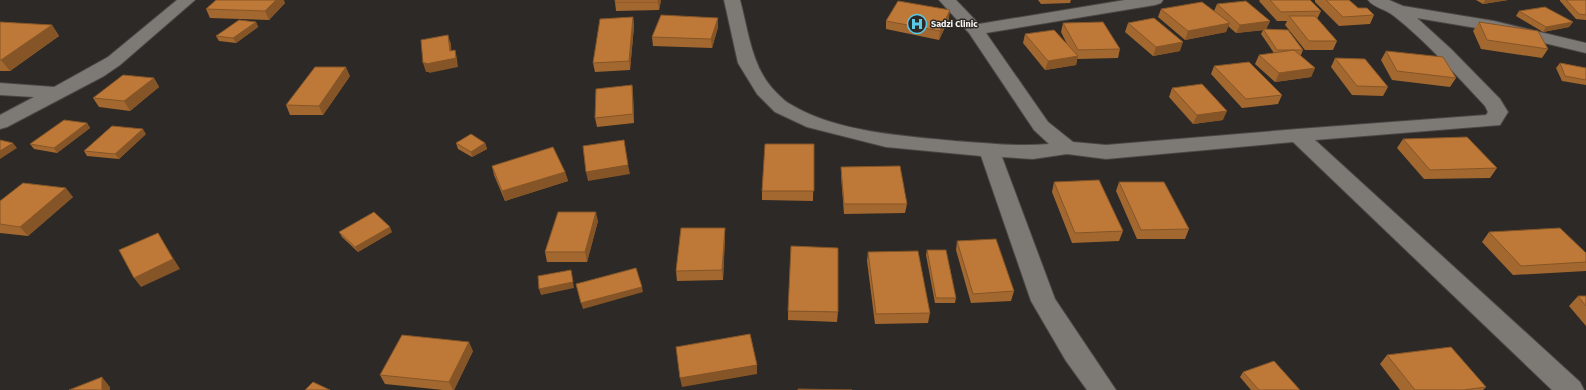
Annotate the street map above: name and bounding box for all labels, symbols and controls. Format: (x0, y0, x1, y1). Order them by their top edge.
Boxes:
hospital icon: Sadzi Clinic (906, 13, 928, 35)
place label: Sadzi Clinic (931, 19, 978, 29)

